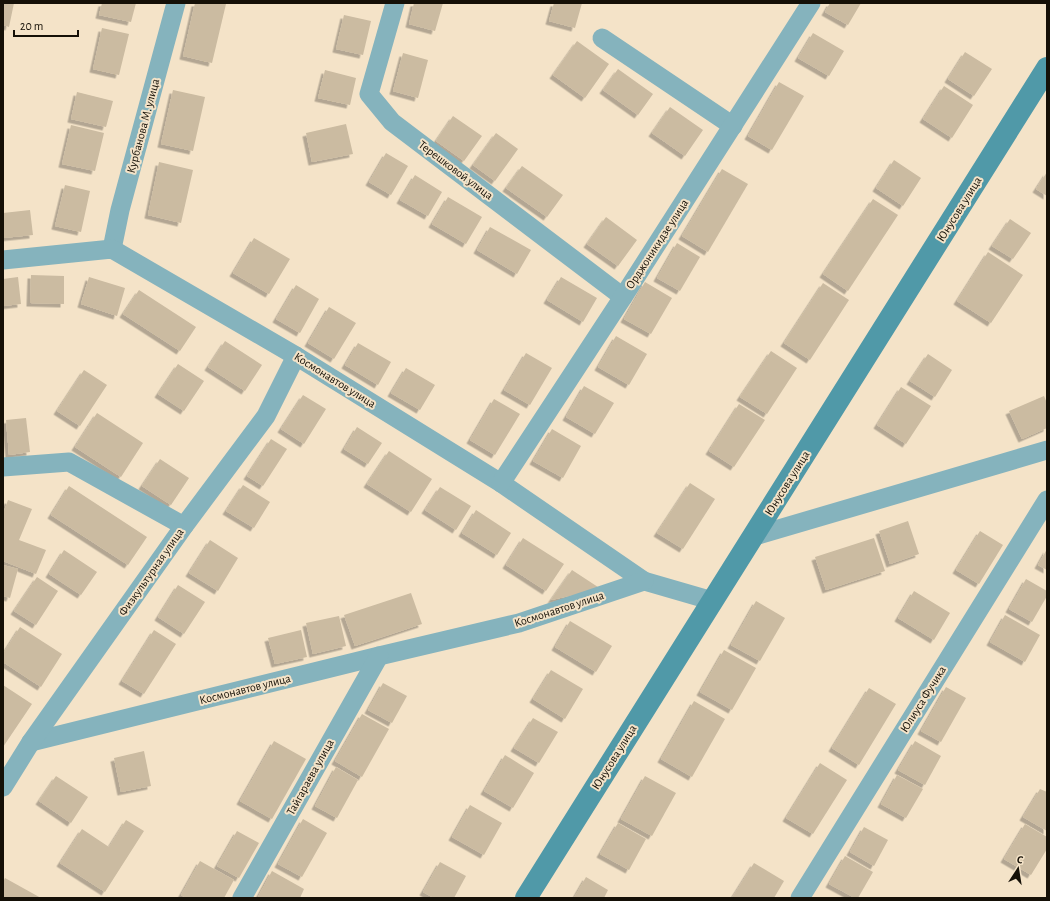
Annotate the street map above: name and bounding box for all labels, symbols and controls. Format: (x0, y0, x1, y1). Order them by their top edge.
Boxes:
scale bar (14, 12, 78, 38)
text: 20 m (20, 20, 43, 32)
street label: Курбанова М. улица (125, 77, 163, 175)
street label: Терешковой улица (416, 138, 496, 203)
street label: Юнусова улица (934, 174, 985, 244)
street label: Орджоникидзе улица (623, 196, 692, 292)
street label: Космонавтов улица (292, 350, 378, 411)
street label: Юнусова улица (762, 448, 813, 518)
street label: Физкультурная улица (116, 526, 187, 619)
street label: Космонавтов улица (513, 589, 606, 630)
street label: Юлиуса Фучика (898, 663, 949, 735)
street label: Космонавтов улица (198, 672, 293, 707)
street label: Юнусова улица (589, 722, 640, 792)
street label: Тайгараева улица (284, 737, 337, 817)
north arrow (998, 849, 1038, 889)
text: С (1016, 854, 1024, 866)

